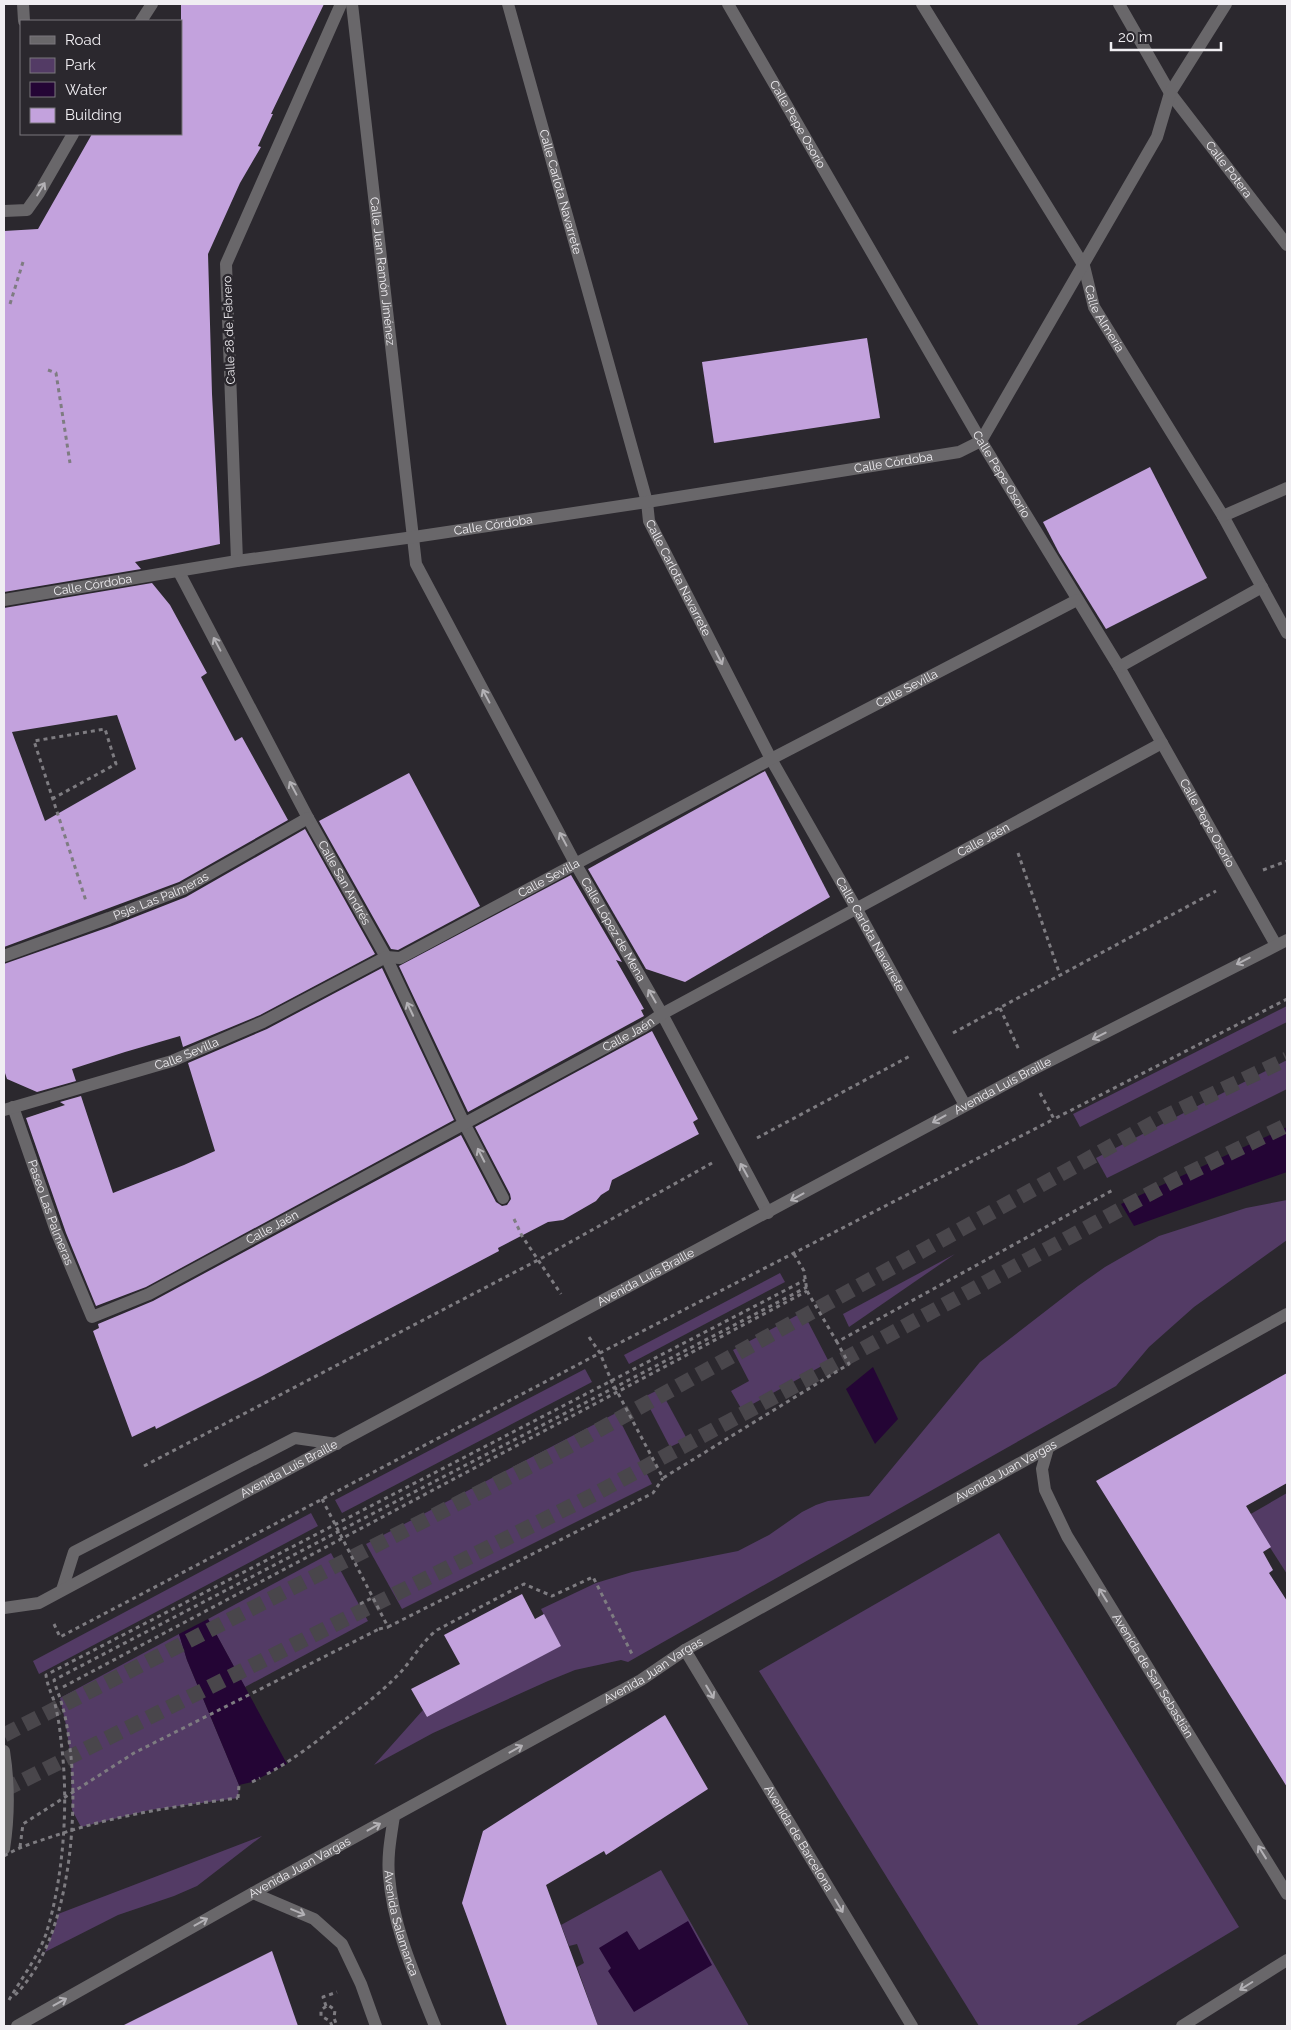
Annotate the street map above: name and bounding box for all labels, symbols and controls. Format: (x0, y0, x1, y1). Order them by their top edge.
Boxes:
legend (20, 20, 182, 135)
scale bar (1111, 20, 1221, 52)
text: 20 m (1118, 28, 1153, 46)
text: Road (65, 31, 101, 49)
text: Park (65, 56, 96, 74)
street label: Calle Pepe Osorio (767, 78, 829, 171)
text: Water (65, 81, 108, 99)
text: Building (65, 106, 122, 124)
street label: Calle Carlota Navarrete (536, 128, 585, 256)
street label: Calle Potera (1203, 138, 1255, 200)
one-way arrow (37, 182, 47, 196)
street label: Calle Juan Ramón Jiménez (367, 196, 398, 346)
street label: Calle 28 de Febrero (220, 275, 238, 385)
street label: Calle Almería (1082, 284, 1127, 355)
street label: Calle Pepe Osorio (970, 428, 1033, 520)
street label: Calle Córdoba (853, 449, 934, 476)
street label: Calle Córdoba (453, 512, 534, 538)
street label: Calle Carlota Navarrete (642, 517, 714, 638)
street label: Calle Córdoba (52, 572, 133, 599)
one-way arrow (212, 637, 222, 652)
one-way arrow (714, 651, 724, 666)
street label: Calle Sevilla (873, 667, 940, 710)
one-way arrow (481, 689, 490, 704)
street label: Calle Pepe Osorio (1177, 776, 1238, 870)
one-way arrow (288, 781, 297, 796)
street label: Calle Jaén (955, 820, 1012, 860)
one-way arrow (557, 833, 567, 847)
street label: Calle San Andrés (315, 838, 374, 928)
street label: Calle Sevilla (516, 856, 582, 900)
street label: Psje. Las Palmeras (111, 869, 211, 923)
street label: Calle Carlota Navarrete (833, 874, 908, 994)
street label: Calle López de Mena (578, 875, 649, 984)
one-way arrow (1236, 956, 1251, 966)
one-way arrow (647, 988, 657, 1003)
one-way arrow (405, 1002, 415, 1017)
street label: Calle Jaén (600, 1014, 657, 1055)
one-way arrow (1092, 1032, 1107, 1041)
street label: Calle Sevilla (153, 1035, 221, 1073)
street label: Avenida Luis Braille (952, 1054, 1054, 1117)
one-way arrow (932, 1114, 947, 1124)
one-way arrow (476, 1148, 485, 1163)
street label: Paseo Las Palmeras (25, 1158, 77, 1267)
one-way arrow (739, 1163, 749, 1178)
one-way arrow (789, 1192, 804, 1202)
street label: Calle Jaén (244, 1208, 301, 1247)
street label: Avenida Luis Braille (595, 1245, 697, 1309)
street label: Avenida Luis Braille (238, 1437, 340, 1501)
street label: Avenida Juan Vargas (952, 1437, 1059, 1505)
one-way arrow (1098, 1588, 1108, 1602)
street label: Avenida de San Sebastián (1109, 1611, 1196, 1740)
street label: Avenida Juan Vargas (601, 1634, 706, 1706)
one-way arrow (706, 1685, 716, 1699)
one-way arrow (509, 1743, 523, 1753)
street label: Avenida de Barcelona (761, 1783, 836, 1894)
one-way arrow (366, 1822, 381, 1831)
street label: Avenida Juan Vargas (246, 1834, 353, 1901)
one-way arrow (1256, 1846, 1266, 1860)
street label: Avenida Salamanca (382, 1870, 421, 1978)
one-way arrow (835, 1898, 845, 1912)
one-way arrow (289, 1908, 305, 1917)
one-way arrow (193, 1917, 208, 1927)
one-way arrow (1239, 1981, 1253, 1991)
one-way arrow (52, 1997, 66, 2007)

